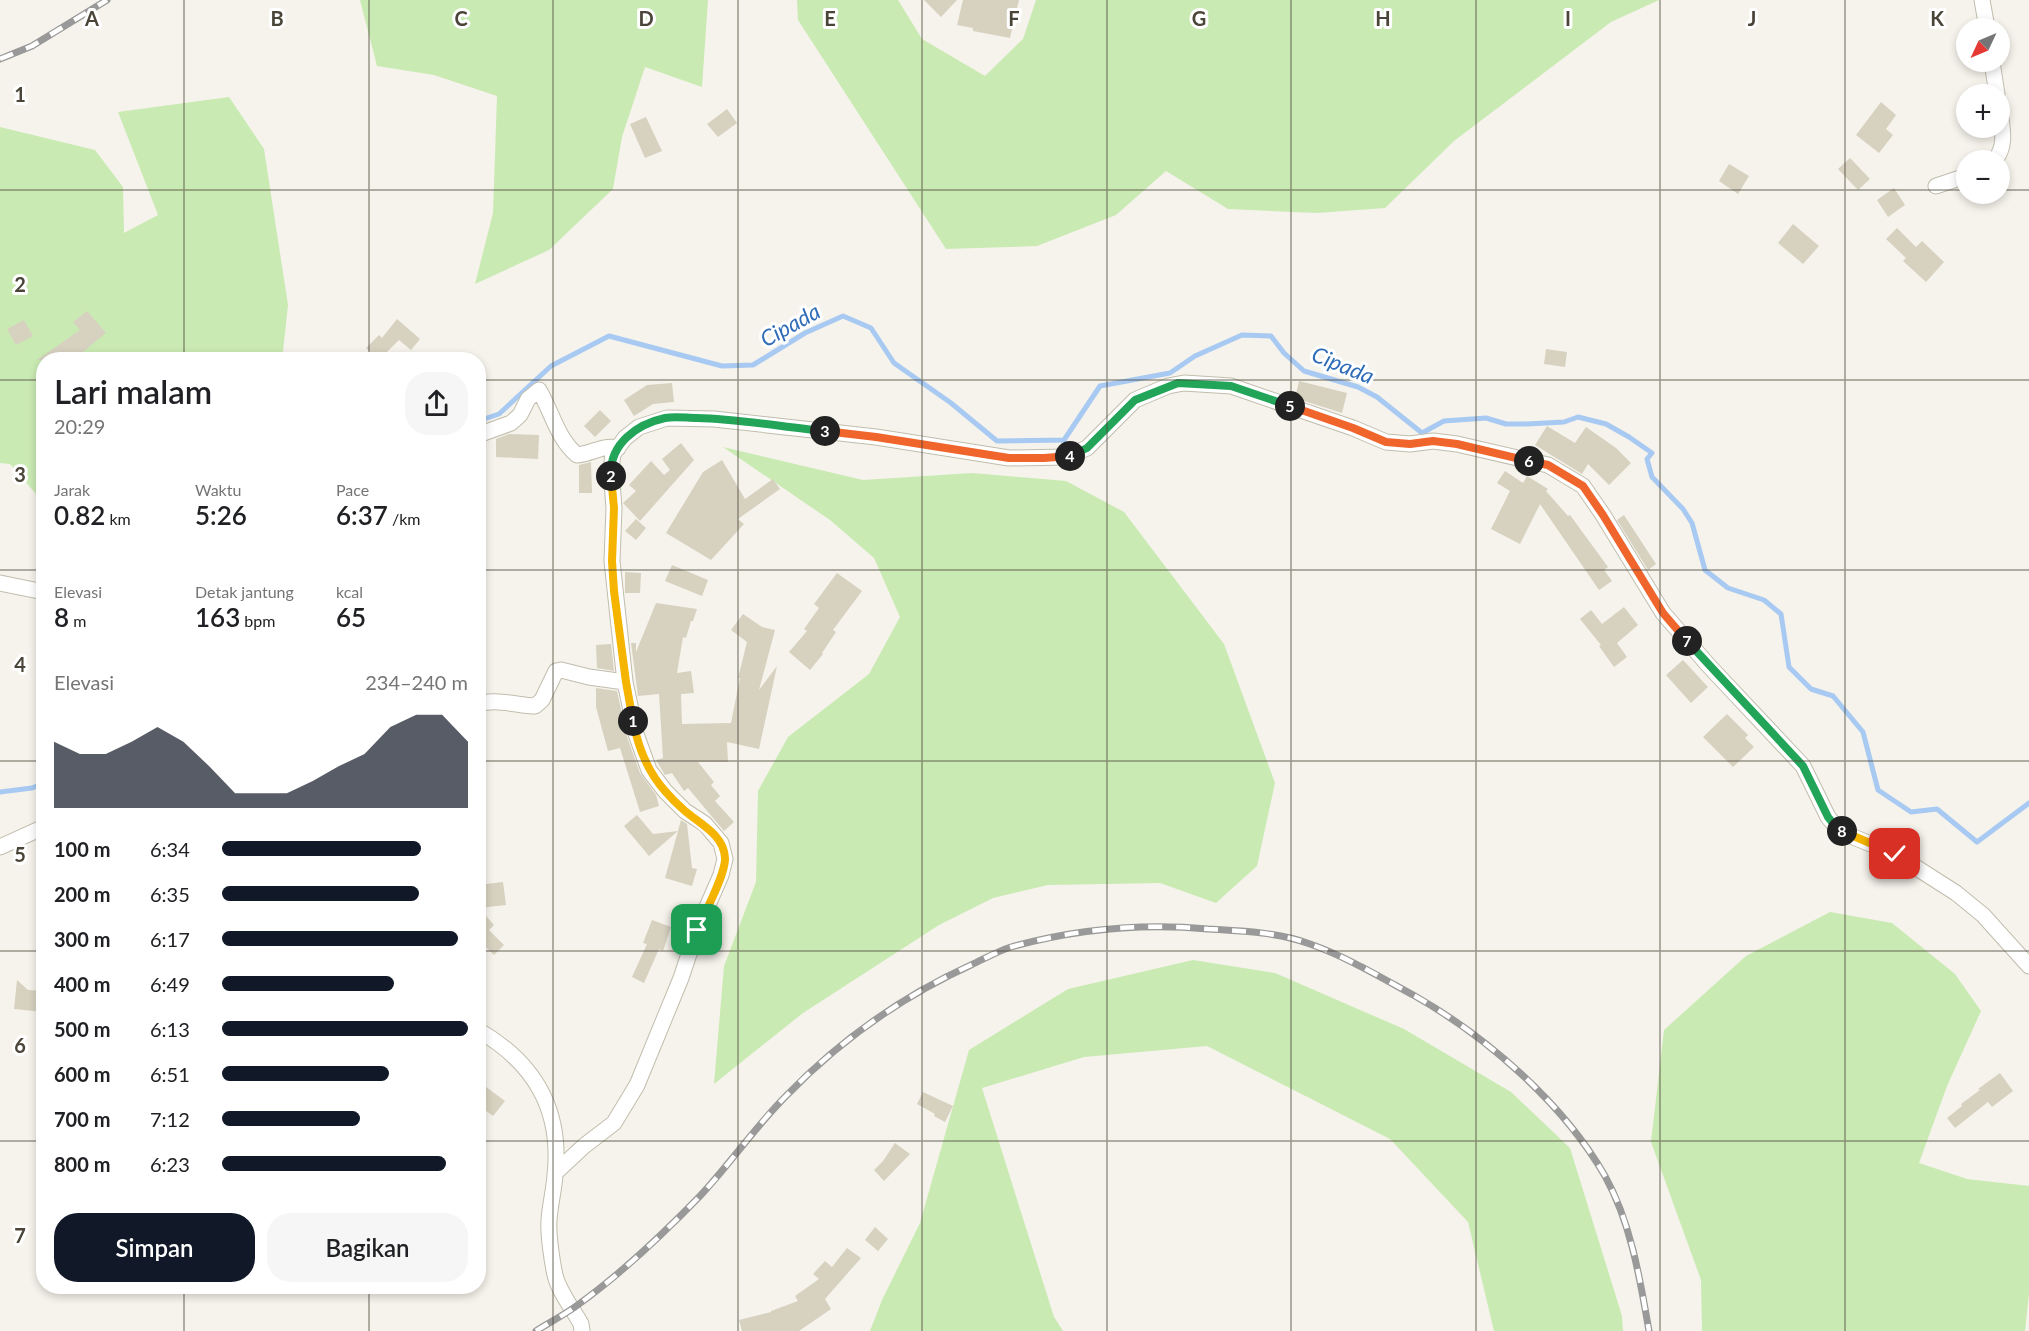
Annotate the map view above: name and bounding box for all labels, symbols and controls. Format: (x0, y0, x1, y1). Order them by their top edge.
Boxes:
text: A (84, 6, 99, 30)
text: B (270, 6, 284, 30)
text: C (454, 6, 468, 30)
text: D (638, 6, 654, 30)
text: E (824, 6, 836, 30)
text: F (1008, 6, 1020, 30)
text: G (1192, 6, 1206, 30)
text: H (1375, 6, 1391, 30)
text: I (1565, 6, 1571, 30)
text: J (1748, 6, 1756, 30)
text: K (1930, 6, 1944, 30)
north arrow (1956, 18, 2010, 72)
map controls (1956, 18, 2010, 204)
text: 1 (14, 82, 26, 106)
button: + (1956, 84, 2010, 138)
button: − (1956, 150, 2010, 204)
text: 2 (14, 272, 26, 296)
water label: Cipada (755, 297, 825, 352)
water label: Cipada (1308, 340, 1378, 389)
text: Lari malam (54, 371, 212, 411)
button: share (405, 372, 468, 435)
pin: 5 (1275, 391, 1305, 421)
text: 5 (1285, 396, 1295, 415)
text: 20:29 (54, 414, 105, 438)
pin: 3 (810, 416, 840, 446)
text: 3 (820, 421, 830, 440)
pin: 4 (1055, 441, 1085, 471)
text: 4 (1065, 446, 1075, 465)
pin: 6 (1514, 446, 1544, 476)
text: 6 (1524, 451, 1534, 470)
pin: 2 (596, 461, 626, 491)
text: 3 (14, 462, 26, 486)
text: 2 (606, 466, 616, 485)
text: Jarak (54, 480, 90, 499)
text: Waktu (195, 480, 241, 499)
text: Pace (336, 480, 369, 499)
text: 0.82 (54, 499, 105, 531)
text: 5:26 (195, 499, 247, 531)
text: 6:37 (336, 499, 388, 531)
text: km (105, 509, 131, 528)
text: /km (388, 509, 420, 528)
text: Elevasi (54, 582, 102, 601)
text: Detak jantung (195, 582, 294, 601)
text: kcal (336, 582, 363, 601)
text: 8 (54, 601, 69, 633)
text: 163 (195, 601, 240, 633)
text: 65 (336, 601, 366, 633)
text: m (69, 611, 86, 630)
text: bpm (240, 611, 275, 630)
pin: 7 (1672, 626, 1702, 656)
text: 7 (1682, 631, 1692, 650)
text: 4 (14, 652, 26, 676)
text: Elevasi (54, 670, 114, 694)
text: 234–240 m (365, 670, 468, 694)
pin: 1 (618, 706, 648, 736)
text: 1 (628, 711, 638, 730)
pin: 8 (1827, 816, 1857, 846)
text: 8 (1837, 821, 1847, 840)
pin (1869, 828, 1920, 879)
text: 100 m (54, 837, 110, 861)
text: 6:34 (150, 837, 190, 861)
icon: check (1878, 837, 1911, 870)
text: 5 (14, 842, 26, 866)
text: 200 m (54, 882, 110, 906)
text: 6:35 (150, 882, 190, 906)
pin (671, 904, 722, 955)
icon: arrive (680, 913, 713, 946)
text: 300 m (54, 927, 110, 951)
text: 6:17 (150, 927, 190, 951)
text: 400 m (54, 972, 110, 996)
text: 6:49 (150, 972, 190, 996)
text: 500 m (54, 1017, 110, 1041)
text: 6:13 (150, 1017, 190, 1041)
text: 6 (14, 1033, 26, 1057)
text: 600 m (54, 1062, 110, 1086)
text: 6:51 (150, 1062, 190, 1086)
text: 700 m (54, 1107, 110, 1131)
text: 7:12 (150, 1107, 190, 1131)
text: 800 m (54, 1152, 110, 1176)
text: 6:23 (150, 1152, 190, 1176)
button: Simpan (54, 1213, 255, 1282)
button: Bagikan (267, 1213, 468, 1282)
text: 7 (14, 1223, 26, 1247)

